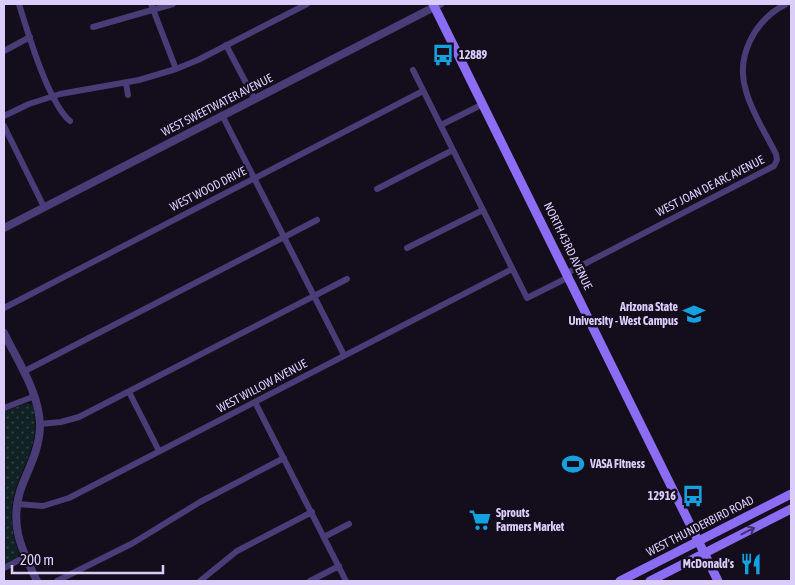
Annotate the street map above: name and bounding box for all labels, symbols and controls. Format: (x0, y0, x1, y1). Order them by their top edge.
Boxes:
bus stop icon: 12889 (430, 42, 456, 68)
place label: 12889 (459, 48, 488, 62)
street label: WEST SWEETWATER AVENUE (159, 71, 275, 139)
street label: WEST JOAN DE ARC AVENUE (654, 153, 766, 219)
street label: WEST WOOD DRIVE (168, 164, 248, 214)
street label: NORTH 43RD AVENUE (541, 200, 595, 292)
place label: Arizona State University - West Campus (568, 300, 679, 328)
school or university icon: Arizona State University - West Campus (681, 301, 707, 327)
street label: WEST WILLOW AVENUE (215, 356, 309, 416)
sports icon: VASA Fitness (560, 451, 586, 477)
place label: VASA Fitness (589, 457, 646, 471)
bus stop icon: 12916 (680, 483, 706, 509)
place label: 12916 (648, 489, 676, 503)
street label: WEST THUNDERBIRD ROAD (644, 493, 756, 559)
place label: Sprouts Farmers Market (496, 506, 565, 534)
supermarket icon: Sprouts Farmers Market (467, 507, 493, 533)
one-way arrow (740, 526, 755, 536)
scale bar (12, 542, 164, 574)
text: 200 m (20, 551, 54, 568)
restaurant icon: McDonald's (738, 551, 764, 577)
place label: McDonald's (683, 557, 735, 571)

